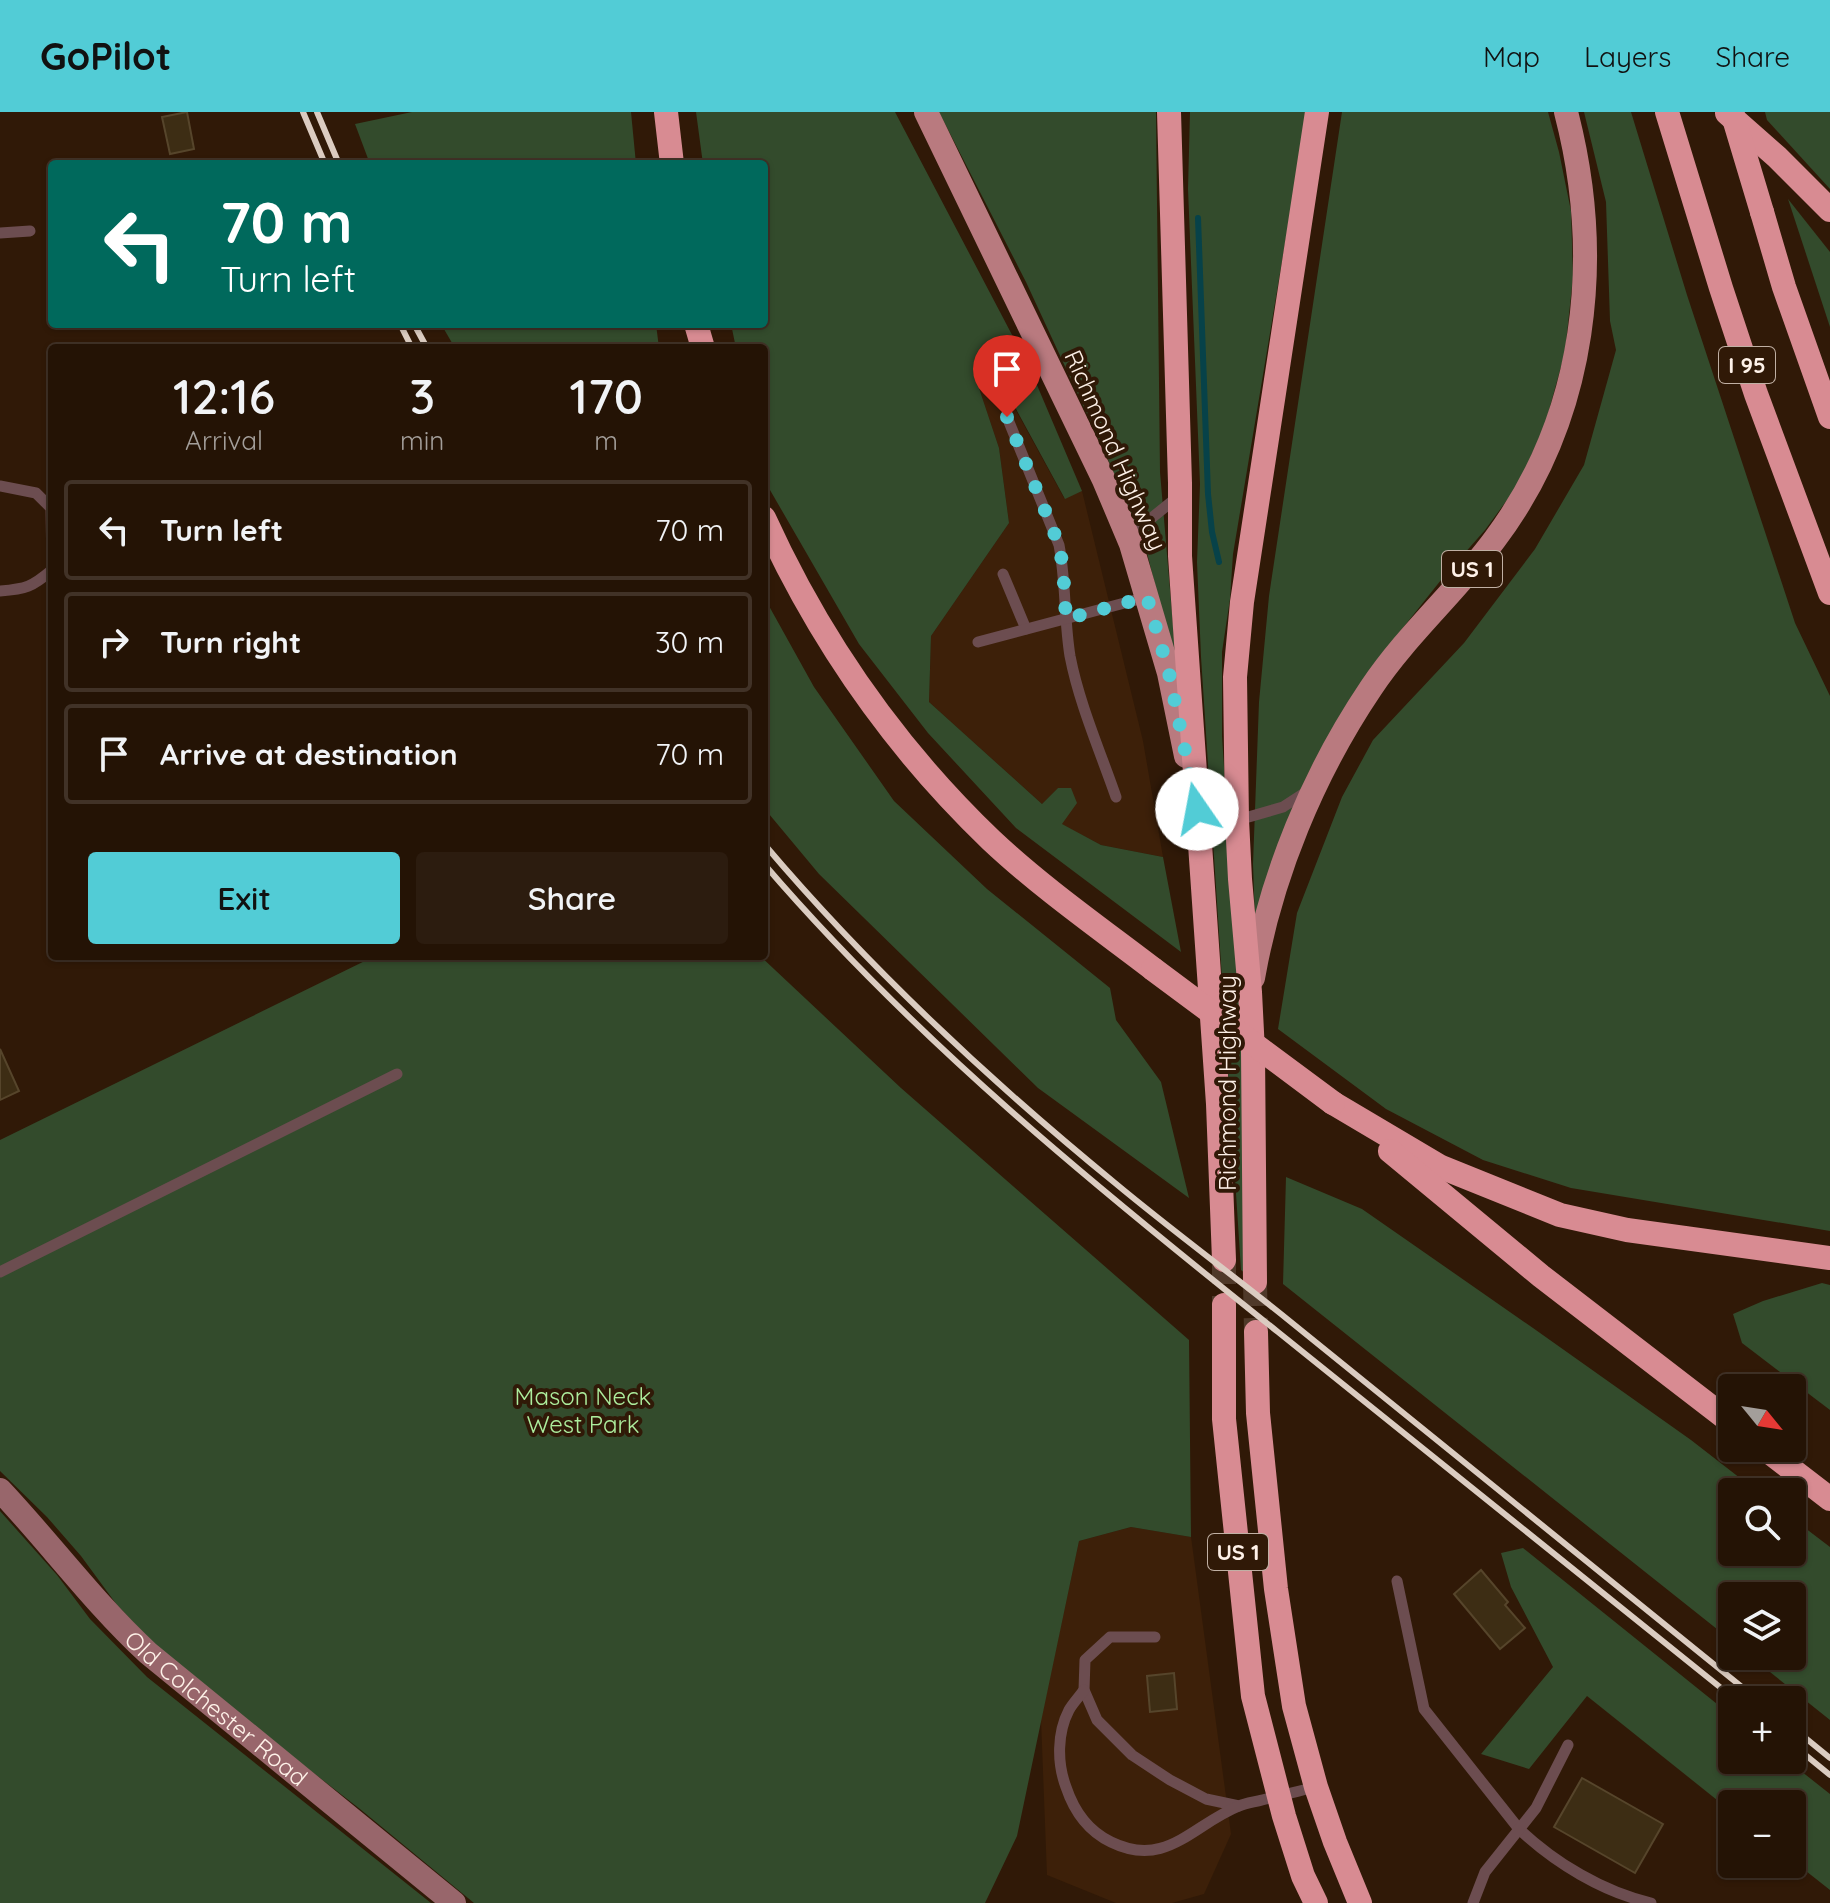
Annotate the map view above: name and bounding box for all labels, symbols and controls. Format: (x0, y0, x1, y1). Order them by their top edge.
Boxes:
text: GoPilot (40, 32, 171, 80)
text: Map (1483, 39, 1540, 74)
text: Layers (1584, 39, 1671, 74)
text: Share (1715, 39, 1790, 74)
text: 70 m (220, 187, 352, 257)
icon: left (88, 192, 192, 296)
text: Turn left (220, 256, 356, 301)
pin (973, 335, 1041, 417)
street label: Richmond Highway (1058, 345, 1174, 555)
icon: arrive (985, 347, 1029, 391)
road number: I 95 (1719, 347, 1775, 383)
text: 12:16 (173, 366, 275, 426)
text: 3 (409, 366, 435, 426)
text: 170 (570, 366, 643, 426)
text: Arrival (185, 424, 263, 457)
text: min (400, 424, 444, 457)
text: m (594, 424, 618, 457)
icon: left (92, 508, 136, 552)
text: Turn left (160, 511, 283, 549)
text: 70 m (655, 511, 724, 549)
road number: US 1 (1442, 551, 1502, 587)
icon: right (92, 620, 136, 664)
text: Turn right (160, 623, 301, 661)
text: 30 m (655, 623, 724, 661)
icon: arrive (92, 732, 136, 776)
text: Arrive at destination (160, 735, 458, 773)
text: 70 m (655, 735, 724, 773)
position arrow (1155, 767, 1239, 851)
button: Exit (88, 852, 400, 944)
button: Share (416, 852, 728, 944)
street label: Richmond Highway (1212, 975, 1242, 1191)
north arrow (1718, 1374, 1806, 1462)
map controls (1718, 1374, 1806, 1878)
park label: Mason Neck West Park (515, 1381, 651, 1439)
button: search (1718, 1478, 1806, 1566)
road number: US 1 (1208, 1534, 1268, 1570)
button: layers (1718, 1582, 1806, 1670)
street label: Old Colchester Road (119, 1624, 314, 1792)
button: + (1718, 1686, 1806, 1774)
button: − (1718, 1790, 1806, 1878)

